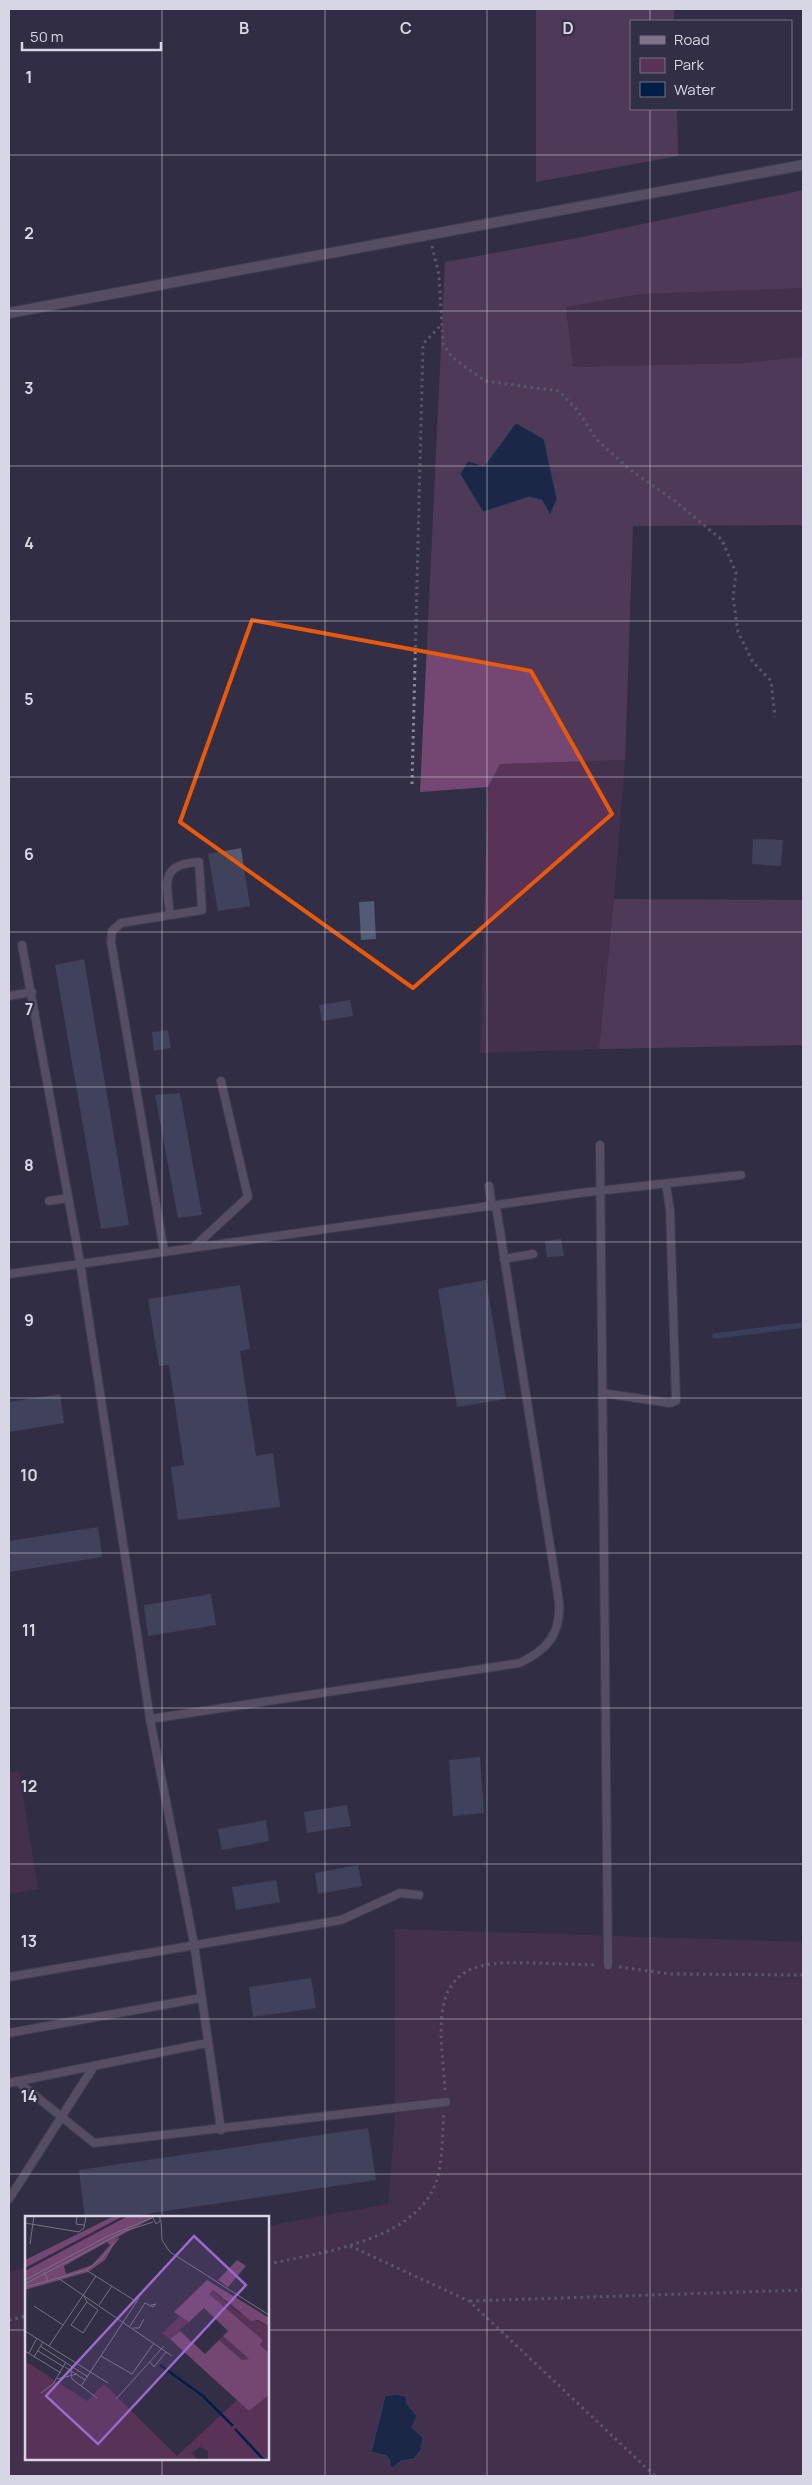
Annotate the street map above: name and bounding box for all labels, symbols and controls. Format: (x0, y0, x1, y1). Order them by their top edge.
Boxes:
text: B (239, 17, 249, 39)
text: C (400, 17, 412, 39)
text: D (562, 17, 574, 39)
scale bar (22, 20, 161, 52)
legend (630, 20, 792, 110)
text: 50 m (30, 26, 64, 47)
text: Road (674, 29, 710, 50)
text: Park (674, 54, 704, 75)
text: 1 (25, 66, 33, 88)
text: Water (674, 79, 716, 100)
text: 2 (24, 222, 34, 244)
text: 3 (24, 377, 34, 399)
text: 4 (24, 532, 34, 554)
text: 5 (24, 688, 34, 710)
text: 6 (24, 843, 34, 865)
text: 7 (25, 998, 33, 1020)
text: 8 (24, 1154, 34, 1176)
text: 9 (24, 1309, 34, 1331)
text: 10 (20, 1464, 38, 1486)
text: 11 (22, 1619, 36, 1641)
text: 12 (21, 1775, 37, 1797)
text: 13 (21, 1930, 37, 1952)
text: 14 (21, 2085, 37, 2107)
inset map (25, 2216, 269, 2460)

